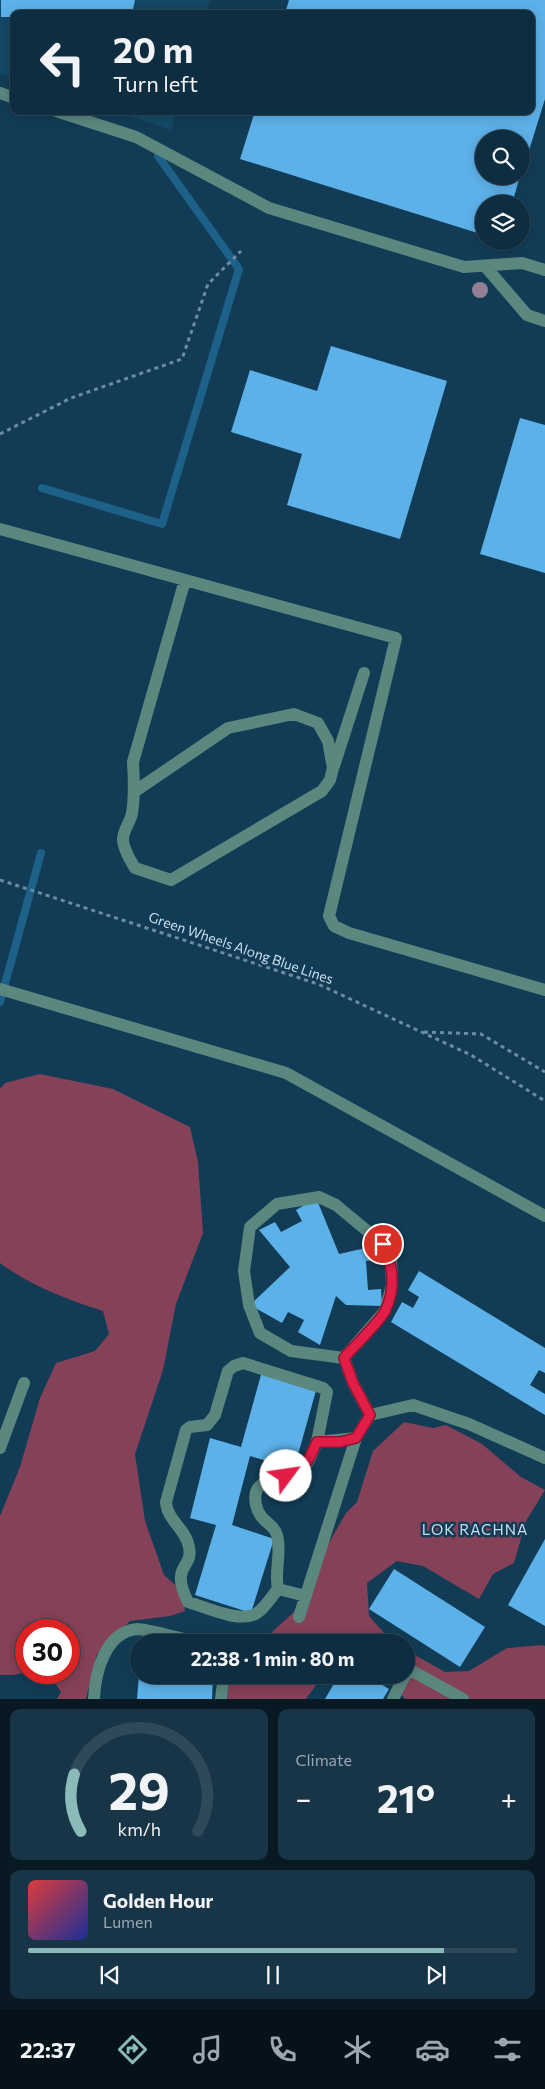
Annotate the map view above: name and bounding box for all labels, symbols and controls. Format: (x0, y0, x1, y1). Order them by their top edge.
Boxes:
text: 20 m (113, 27, 193, 70)
icon: left (30, 30, 95, 95)
text: Turn left (113, 70, 198, 97)
map controls (475, 130, 530, 250)
button: search (475, 130, 530, 185)
button: layers (475, 195, 530, 250)
street label: Green Wheels Along Blue Lines (146, 908, 336, 987)
pin (362, 1223, 404, 1265)
icon: arrive (369, 1230, 397, 1258)
position arrow (259, 1449, 311, 1501)
district label: LOK RACHNA (422, 1520, 528, 1538)
speed limit sign: 30 (15, 1619, 80, 1684)
text: 22:38 · 1 min · 80 m (191, 1647, 354, 1670)
text: Climate (296, 1750, 352, 1769)
text: 29 (108, 1757, 169, 1821)
text: 21° (377, 1774, 435, 1821)
text: − (296, 1781, 311, 1815)
text: + (501, 1781, 517, 1815)
text: km/h (117, 1818, 160, 1840)
text: Golden Hour (103, 1889, 213, 1912)
text: Lumen (103, 1912, 153, 1931)
icon: previous (96, 1961, 124, 1989)
icon: pause (259, 1961, 287, 1989)
icon: next (422, 1961, 450, 1989)
icon: directions (115, 2032, 150, 2067)
icon: music (190, 2032, 225, 2067)
icon: phone (265, 2032, 300, 2067)
icon: climate (340, 2032, 375, 2067)
icon: car (415, 2032, 450, 2067)
icon: filters (490, 2032, 525, 2067)
text: 22:37 (20, 2036, 76, 2063)

